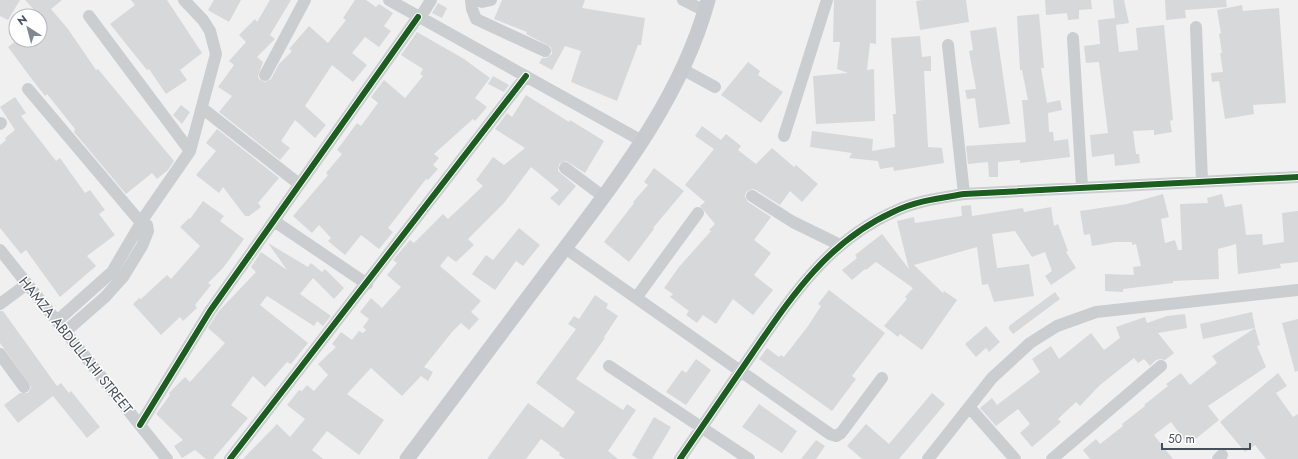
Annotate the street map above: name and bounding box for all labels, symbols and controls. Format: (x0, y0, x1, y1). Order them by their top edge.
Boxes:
north arrow (8, 8, 48, 48)
text: N (14, 11, 30, 29)
street label: HAMZA ABDULLAHI STREET (14, 272, 138, 418)
scale bar (1162, 425, 1250, 451)
text: 50 m (1168, 430, 1195, 448)

